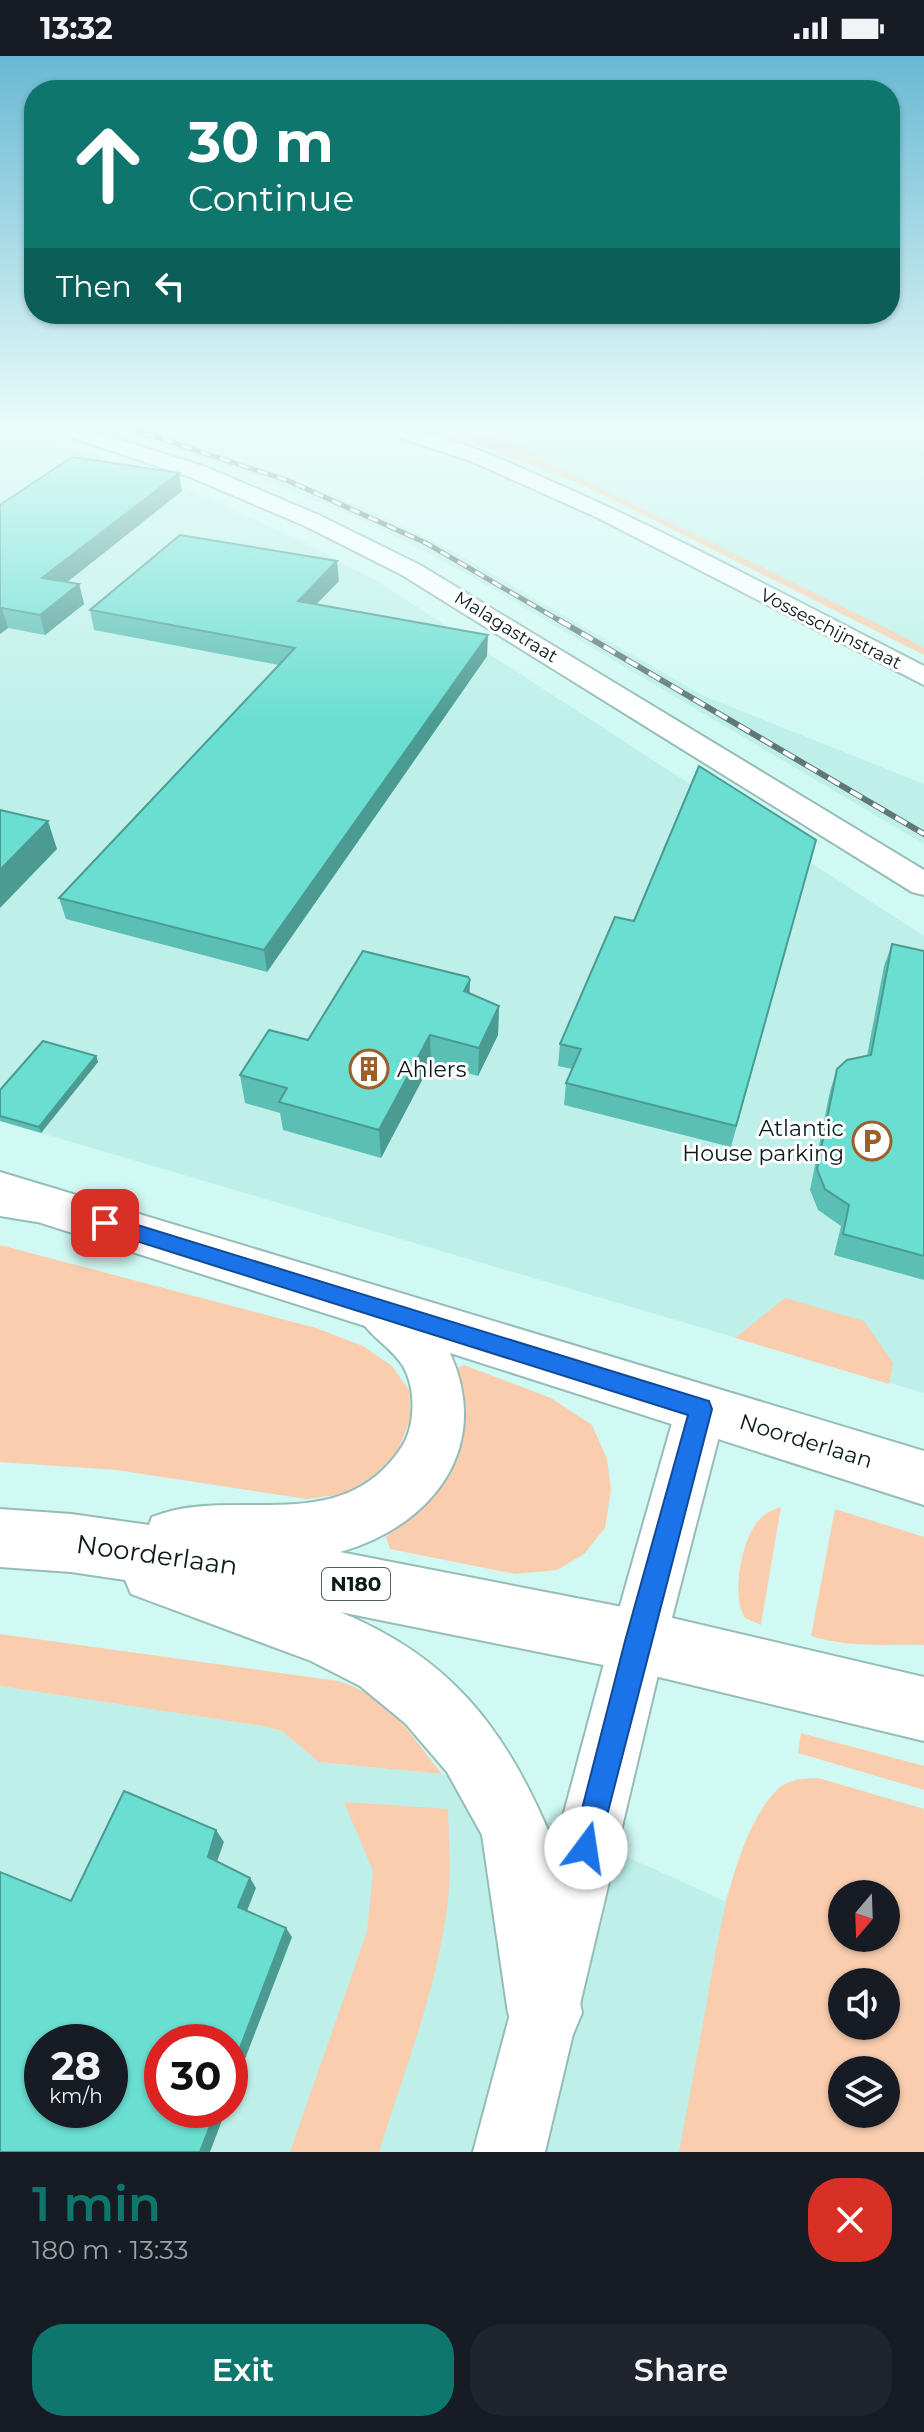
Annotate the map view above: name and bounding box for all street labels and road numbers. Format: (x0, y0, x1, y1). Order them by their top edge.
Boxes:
street label: Vosseschijnstraat (757, 584, 905, 674)
street label: Malagastraat (450, 587, 562, 667)
street label: Noorderlaan (736, 1408, 876, 1474)
street label: Noorderlaan (74, 1528, 240, 1582)
road number: N180 (322, 1568, 390, 1600)

